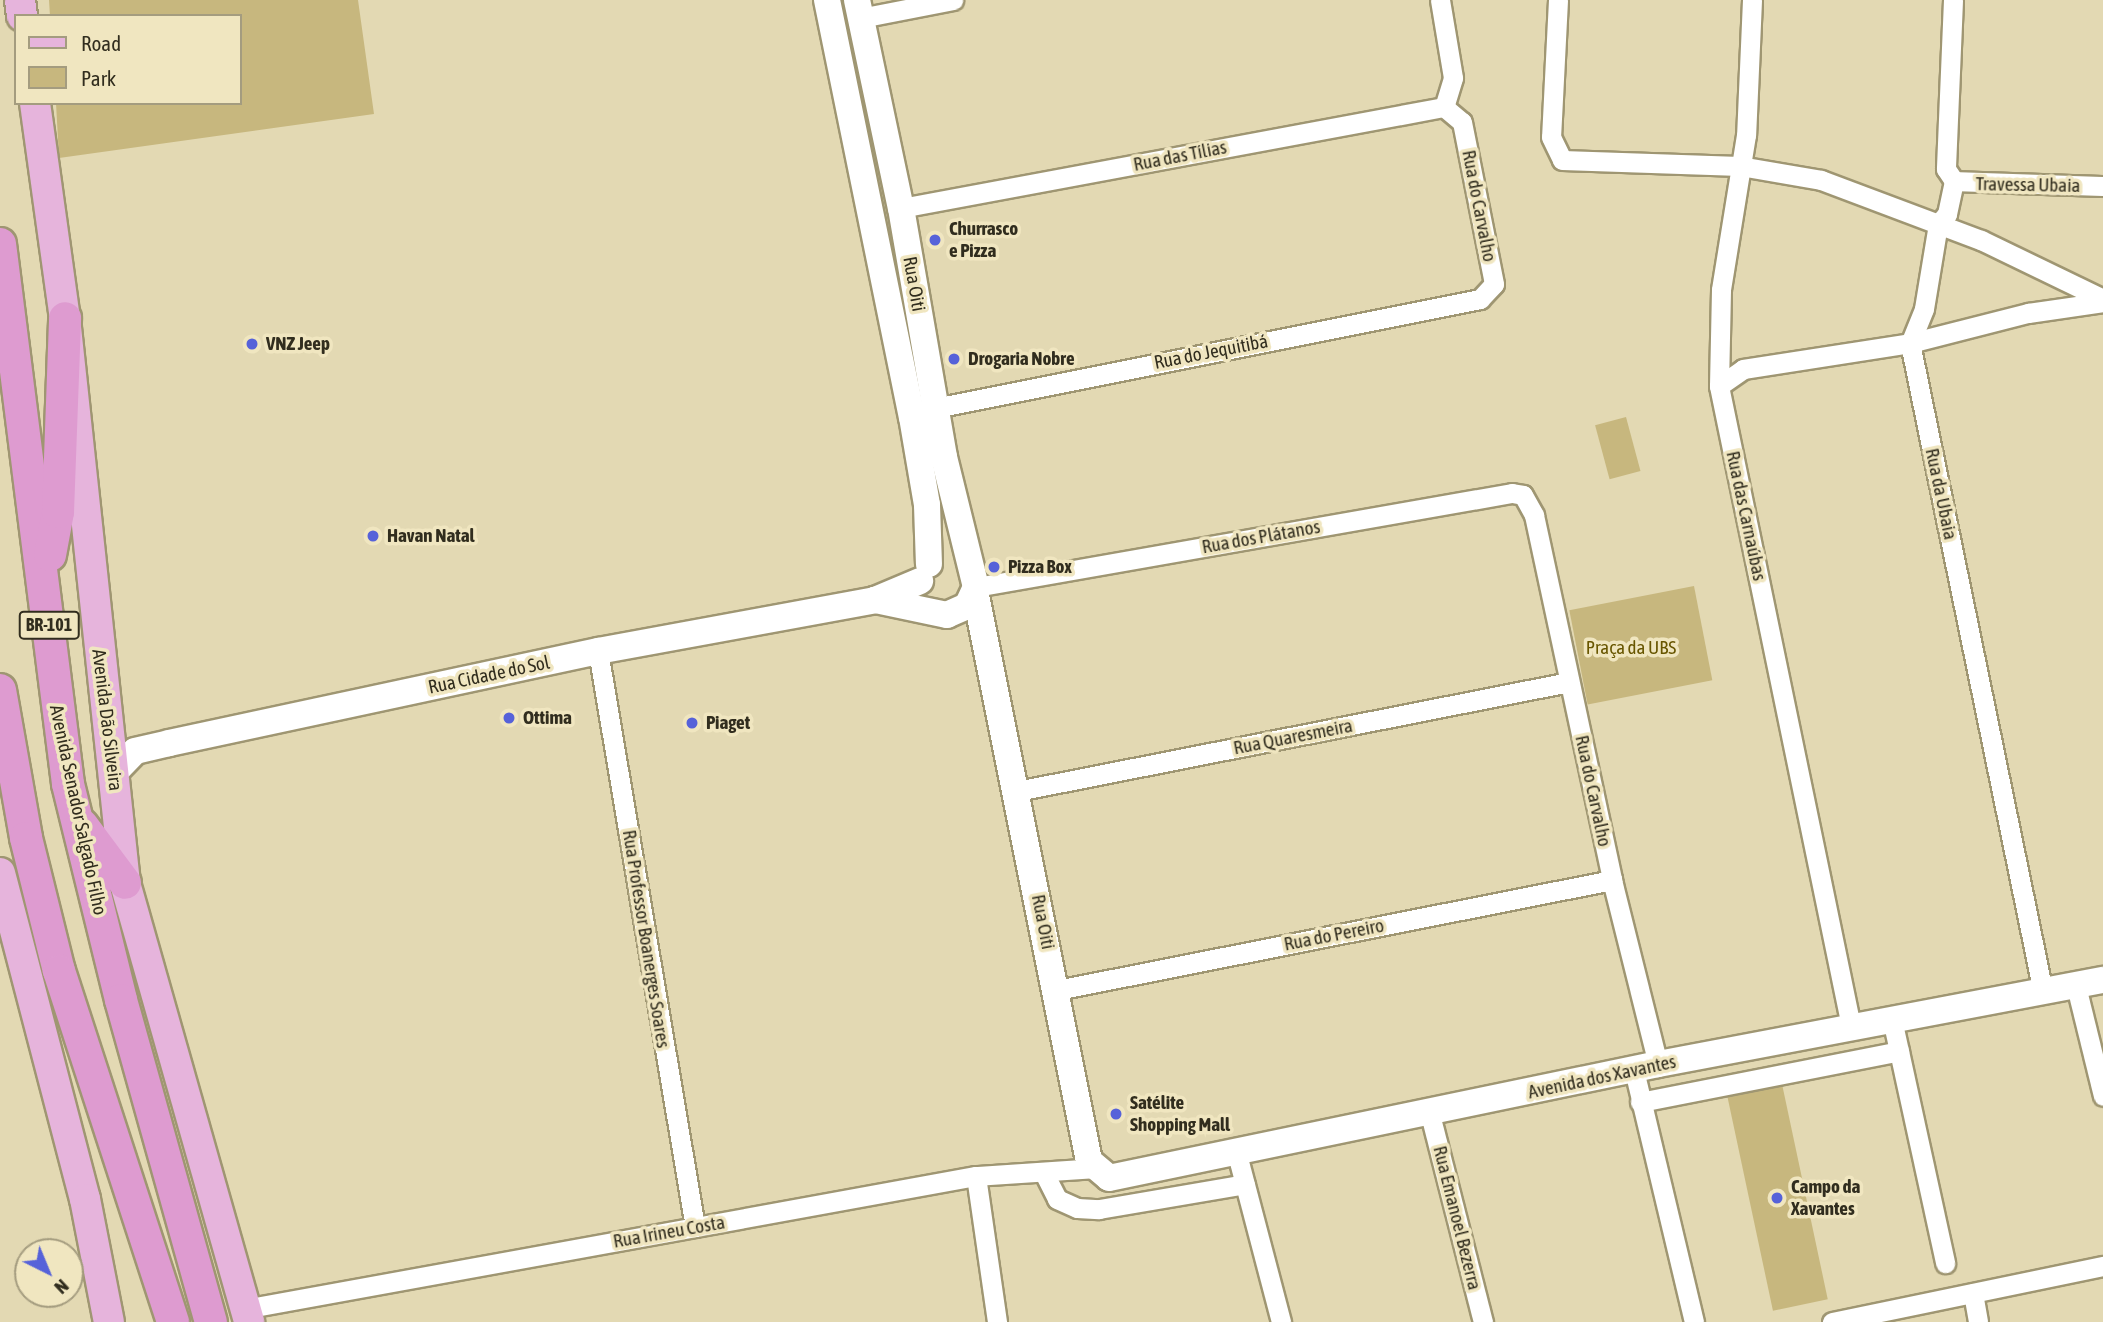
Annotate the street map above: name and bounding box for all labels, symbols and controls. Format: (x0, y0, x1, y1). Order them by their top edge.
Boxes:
legend (14, 14, 242, 105)
text: Road (81, 31, 121, 55)
text: Park (81, 66, 116, 90)
street label: Rua das Tílias (1131, 136, 1229, 176)
street label: Rua do Carvalho (1457, 148, 1501, 264)
street label: Travessa Ubaia (1975, 173, 2081, 197)
place label: Churrasco e Pizza (949, 218, 1018, 262)
marker: Churrasco e Pizza (927, 232, 943, 248)
street label: Rua Oiti (898, 255, 930, 313)
street label: Rua do Jequitibá (1152, 330, 1270, 374)
place label: VNZ Jeep (266, 333, 330, 355)
marker: VNZ Jeep (244, 336, 260, 352)
place label: Drogaria Nobre (968, 348, 1075, 370)
marker: Drogaria Nobre (946, 351, 962, 367)
street label: Rua da Ubaia (1920, 446, 1962, 542)
street label: Rua das Carnaúbas (1721, 449, 1771, 583)
street label: Rua dos Plátanos (1200, 515, 1322, 559)
place label: Havan Natal (387, 525, 475, 547)
marker: Havan Natal (365, 528, 381, 544)
place label: Pizza Box (1008, 556, 1072, 578)
marker: Pizza Box (986, 559, 1002, 575)
road number: BR-101 (18, 610, 80, 640)
park label: Praça da UBS (1586, 637, 1676, 659)
street label: Avenida Dão Silveira (87, 648, 127, 792)
street label: Rua Cidade do Sol (426, 651, 552, 699)
street label: Avenida Senador Salgado Filho (45, 703, 111, 917)
place label: Ottima (523, 707, 572, 729)
marker: Ottima (501, 710, 517, 726)
place label: Piaget (706, 712, 750, 734)
street label: Rua Quaresmeira (1231, 714, 1355, 760)
marker: Piaget (684, 715, 700, 731)
street label: Rua do Carvalho (1570, 733, 1616, 849)
street label: Rua Professor Boanerges Soares (617, 828, 675, 1050)
street label: Rua Oiti (1027, 893, 1059, 951)
street label: Rua do Pereiro (1282, 914, 1386, 956)
street label: Avenida dos Xavantes (1526, 1050, 1678, 1104)
place label: Satélite Shopping Mall (1130, 1092, 1230, 1136)
marker: Satélite Shopping Mall (1108, 1106, 1124, 1122)
street label: Rua Emanoel Bezerra (1428, 1144, 1486, 1292)
place label: Campo da Xavantes (1791, 1176, 1860, 1220)
marker: Campo da Xavantes (1769, 1190, 1785, 1206)
street label: Rua Irineu Costa (611, 1211, 727, 1253)
north arrow (14, 1238, 84, 1308)
text: N (50, 1275, 74, 1299)

